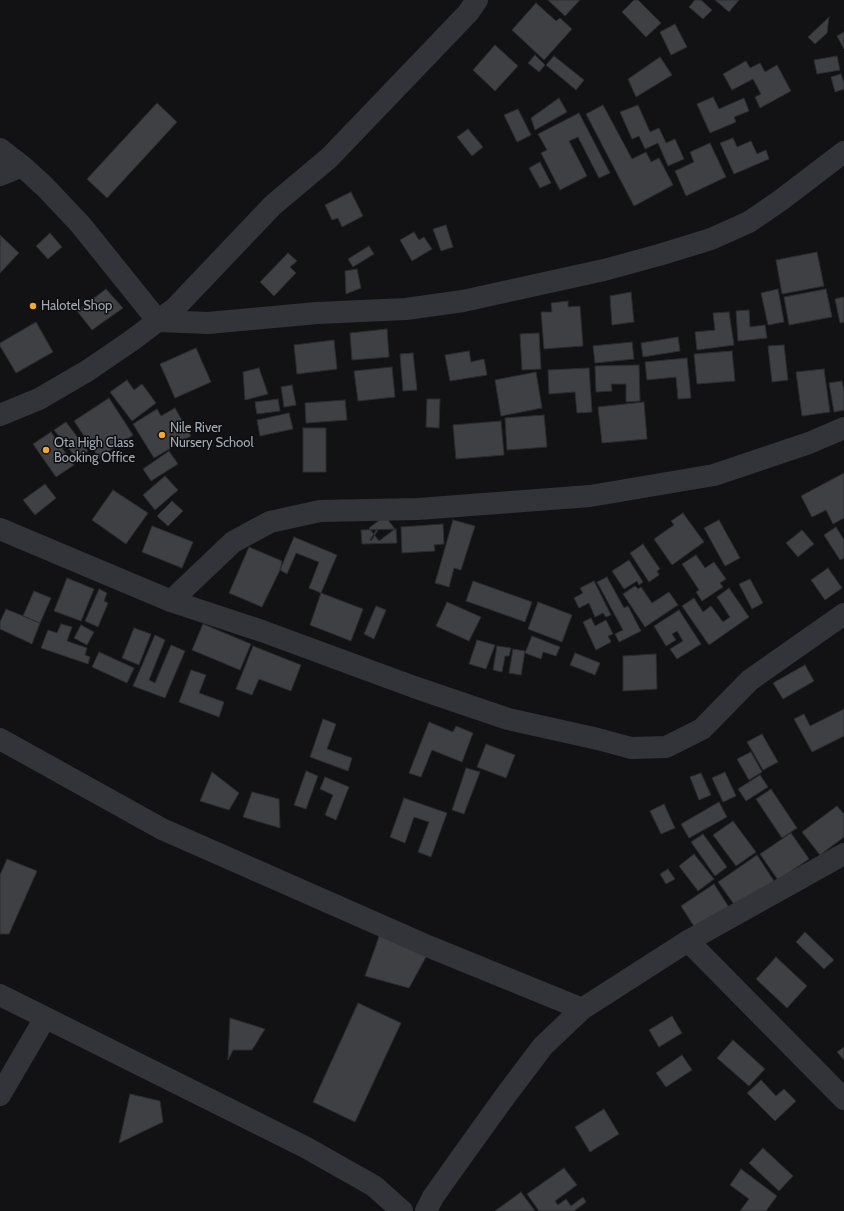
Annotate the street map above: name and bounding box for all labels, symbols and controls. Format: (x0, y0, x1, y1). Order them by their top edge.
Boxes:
place label: Halotel Shop (41, 298, 112, 314)
marker: Halotel Shop (28, 301, 38, 311)
place label: Nile River Nursery School (170, 420, 253, 451)
marker: Nile River Nursery School (157, 430, 167, 440)
place label: Ota High Class Booking Office (54, 435, 135, 466)
marker: Ota High Class Booking Office (41, 445, 51, 455)

